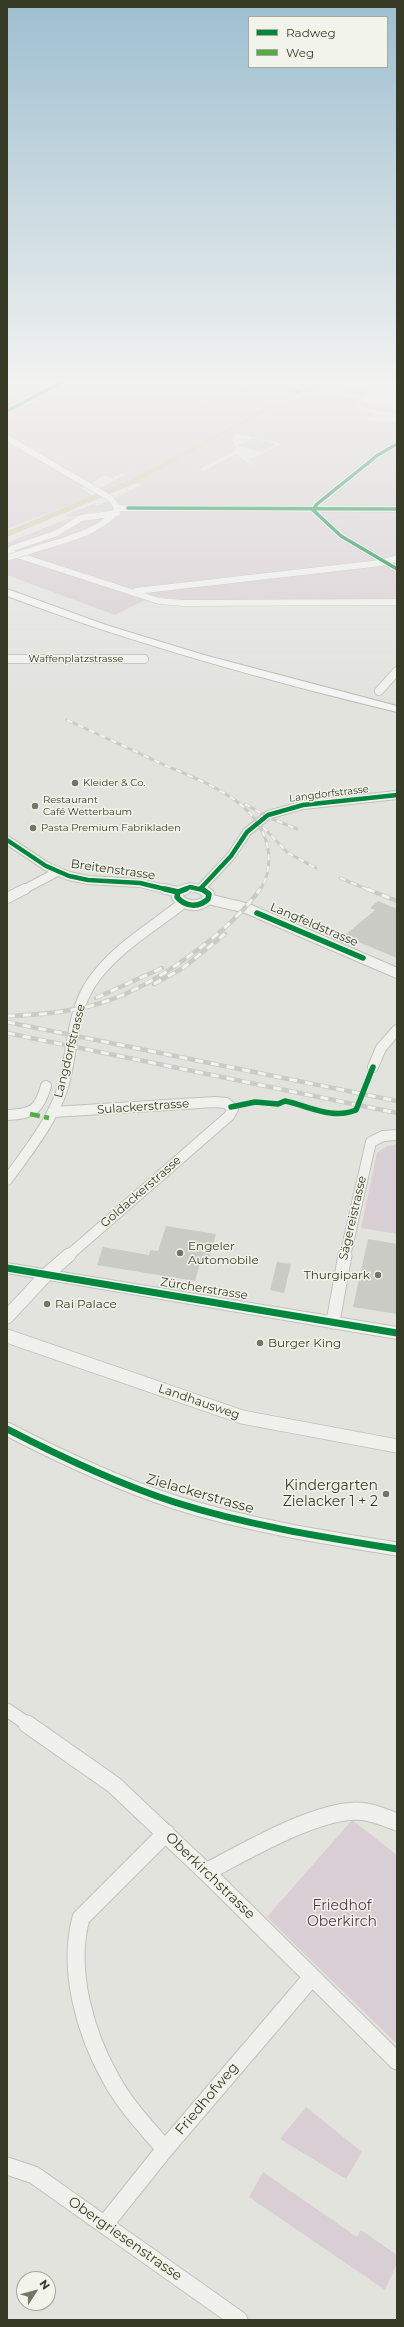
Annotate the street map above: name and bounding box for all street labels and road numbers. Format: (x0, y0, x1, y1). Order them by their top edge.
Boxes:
street label: Waffenplatzstrasse (29, 653, 123, 665)
street label: Langdorfstrasse (289, 783, 369, 805)
street label: Breitenstrasse (70, 857, 156, 883)
street label: Langfeldstrasse (268, 900, 360, 950)
street label: Langdorfstrasse (51, 1003, 89, 1099)
street label: Sulackerstrasse (96, 1097, 190, 1117)
street label: Goldackerstrasse (98, 1153, 184, 1231)
street label: Sägereistrasse (336, 1174, 370, 1262)
street label: Zürcherstrasse (159, 1275, 249, 1303)
street label: Landhausweg (156, 1381, 242, 1423)
street label: Zielackerstrasse (144, 1471, 256, 1517)
street label: Oberkirchstrasse (162, 1829, 258, 1923)
street label: Friedhofweg (172, 2059, 242, 2139)
street label: Obergriesenstrasse (65, 2193, 185, 2285)

